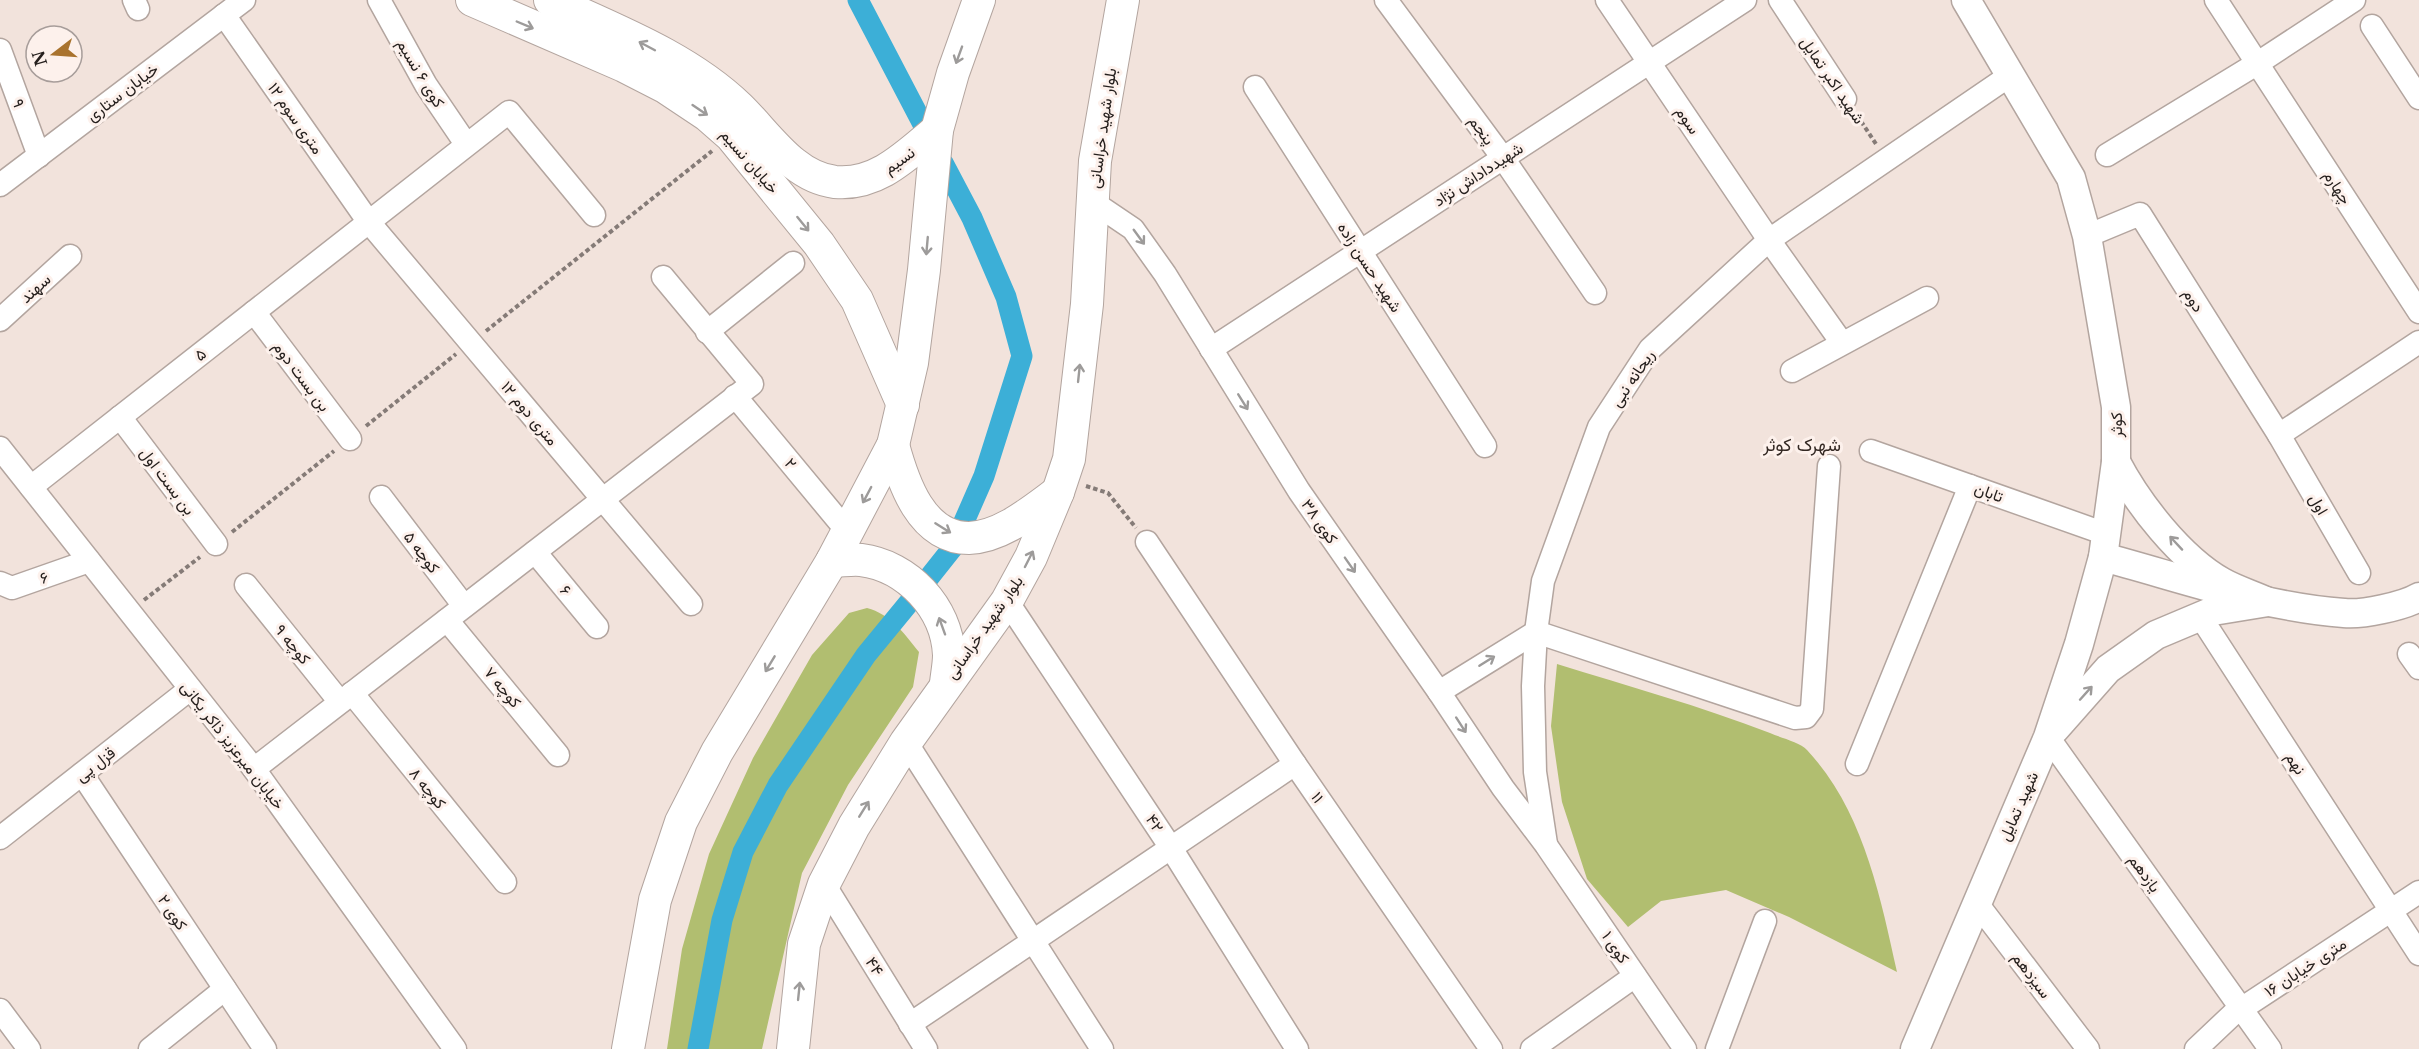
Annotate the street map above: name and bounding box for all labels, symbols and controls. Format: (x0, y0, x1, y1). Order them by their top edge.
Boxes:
one-way arrow (515, 20, 533, 31)
north arrow (24, 24, 84, 84)
street label: شهید اکبر تمایل (1796, 32, 1870, 128)
street label: کوی ۶ نسیم (392, 35, 449, 111)
one-way arrow (639, 40, 657, 51)
one-way arrow (953, 45, 964, 64)
text: N (28, 48, 51, 69)
street label: خیابان ستاری (82, 58, 163, 126)
street label: بلوار شهید خراسانی (1084, 66, 1121, 190)
street label: ۱۲ متری سوم (263, 78, 328, 158)
street label: ۹ (8, 96, 30, 110)
street label: سوم (1671, 102, 1704, 138)
one-way arrow (691, 104, 707, 116)
street label: پنجم (1463, 111, 1499, 150)
street label: خیابان نسیم (716, 125, 784, 198)
street label: شهیدداداش نژاد (1430, 138, 1527, 211)
street label: نسیم (879, 142, 919, 179)
street label: چهارم (2318, 166, 2357, 209)
one-way arrow (796, 216, 810, 231)
street label: شهید حسن زاده (1333, 218, 1406, 316)
one-way arrow (1133, 229, 1145, 245)
one-way arrow (921, 236, 932, 256)
street label: سهند (15, 269, 55, 308)
street label: دوم (2178, 284, 2209, 316)
street label: بن بست دوم (268, 337, 335, 416)
street label: ۵ (190, 343, 210, 365)
street label: ریحانه نبی (1606, 345, 1659, 411)
one-way arrow (1074, 363, 1085, 383)
street label: ۱۲ متری دوم (496, 377, 563, 450)
one-way arrow (1238, 393, 1250, 410)
street label: کوثر (2106, 412, 2127, 439)
district label: شهرک کوثر (1762, 434, 1841, 456)
street label: بن بست اول (135, 443, 200, 519)
street label: ۲ (781, 453, 801, 473)
street label: تابان (1972, 478, 2006, 506)
one-way arrow (861, 485, 872, 503)
street label: اول (2304, 490, 2333, 519)
street label: کوی ۳۸ (1297, 495, 1343, 548)
one-way arrow (934, 522, 951, 535)
street label: کوچه ۵ (398, 527, 444, 578)
one-way arrow (2168, 535, 2183, 550)
one-way arrow (1024, 551, 1035, 569)
one-way arrow (1344, 556, 1356, 572)
street label: ۶ (37, 566, 51, 588)
street label: بلوار شهید خراسانی (941, 572, 1028, 683)
street label: ۶ (556, 581, 576, 599)
one-way arrow (935, 617, 946, 635)
street label: کوچه ۹ (269, 620, 315, 669)
one-way arrow (763, 655, 775, 672)
one-way arrow (1478, 655, 1495, 667)
street label: کوچه ۷ (479, 662, 526, 713)
street label: خیابان میرعزیز ذاکر یکانی (176, 677, 289, 814)
one-way arrow (2079, 686, 2093, 701)
one-way arrow (1455, 716, 1467, 733)
street label: قزل پی (71, 742, 120, 787)
street label: نهم (2281, 748, 2311, 778)
street label: کوچه ۸ (404, 763, 451, 814)
street label: شهید تمایل (1994, 768, 2043, 844)
street label: ۱۱ (1307, 787, 1329, 807)
one-way arrow (857, 801, 870, 818)
street label: ۴۲ (1142, 810, 1168, 836)
street label: یازدهم (2124, 850, 2166, 897)
street label: کوی ۲ (153, 890, 192, 934)
street label: کوی ۱ (1597, 927, 1634, 968)
street label: ۱۶ متری خیابان (2260, 933, 2350, 1002)
street label: سیزدهم (2007, 948, 2056, 1003)
street label: ۴۴ (862, 953, 888, 979)
one-way arrow (794, 981, 805, 1001)

